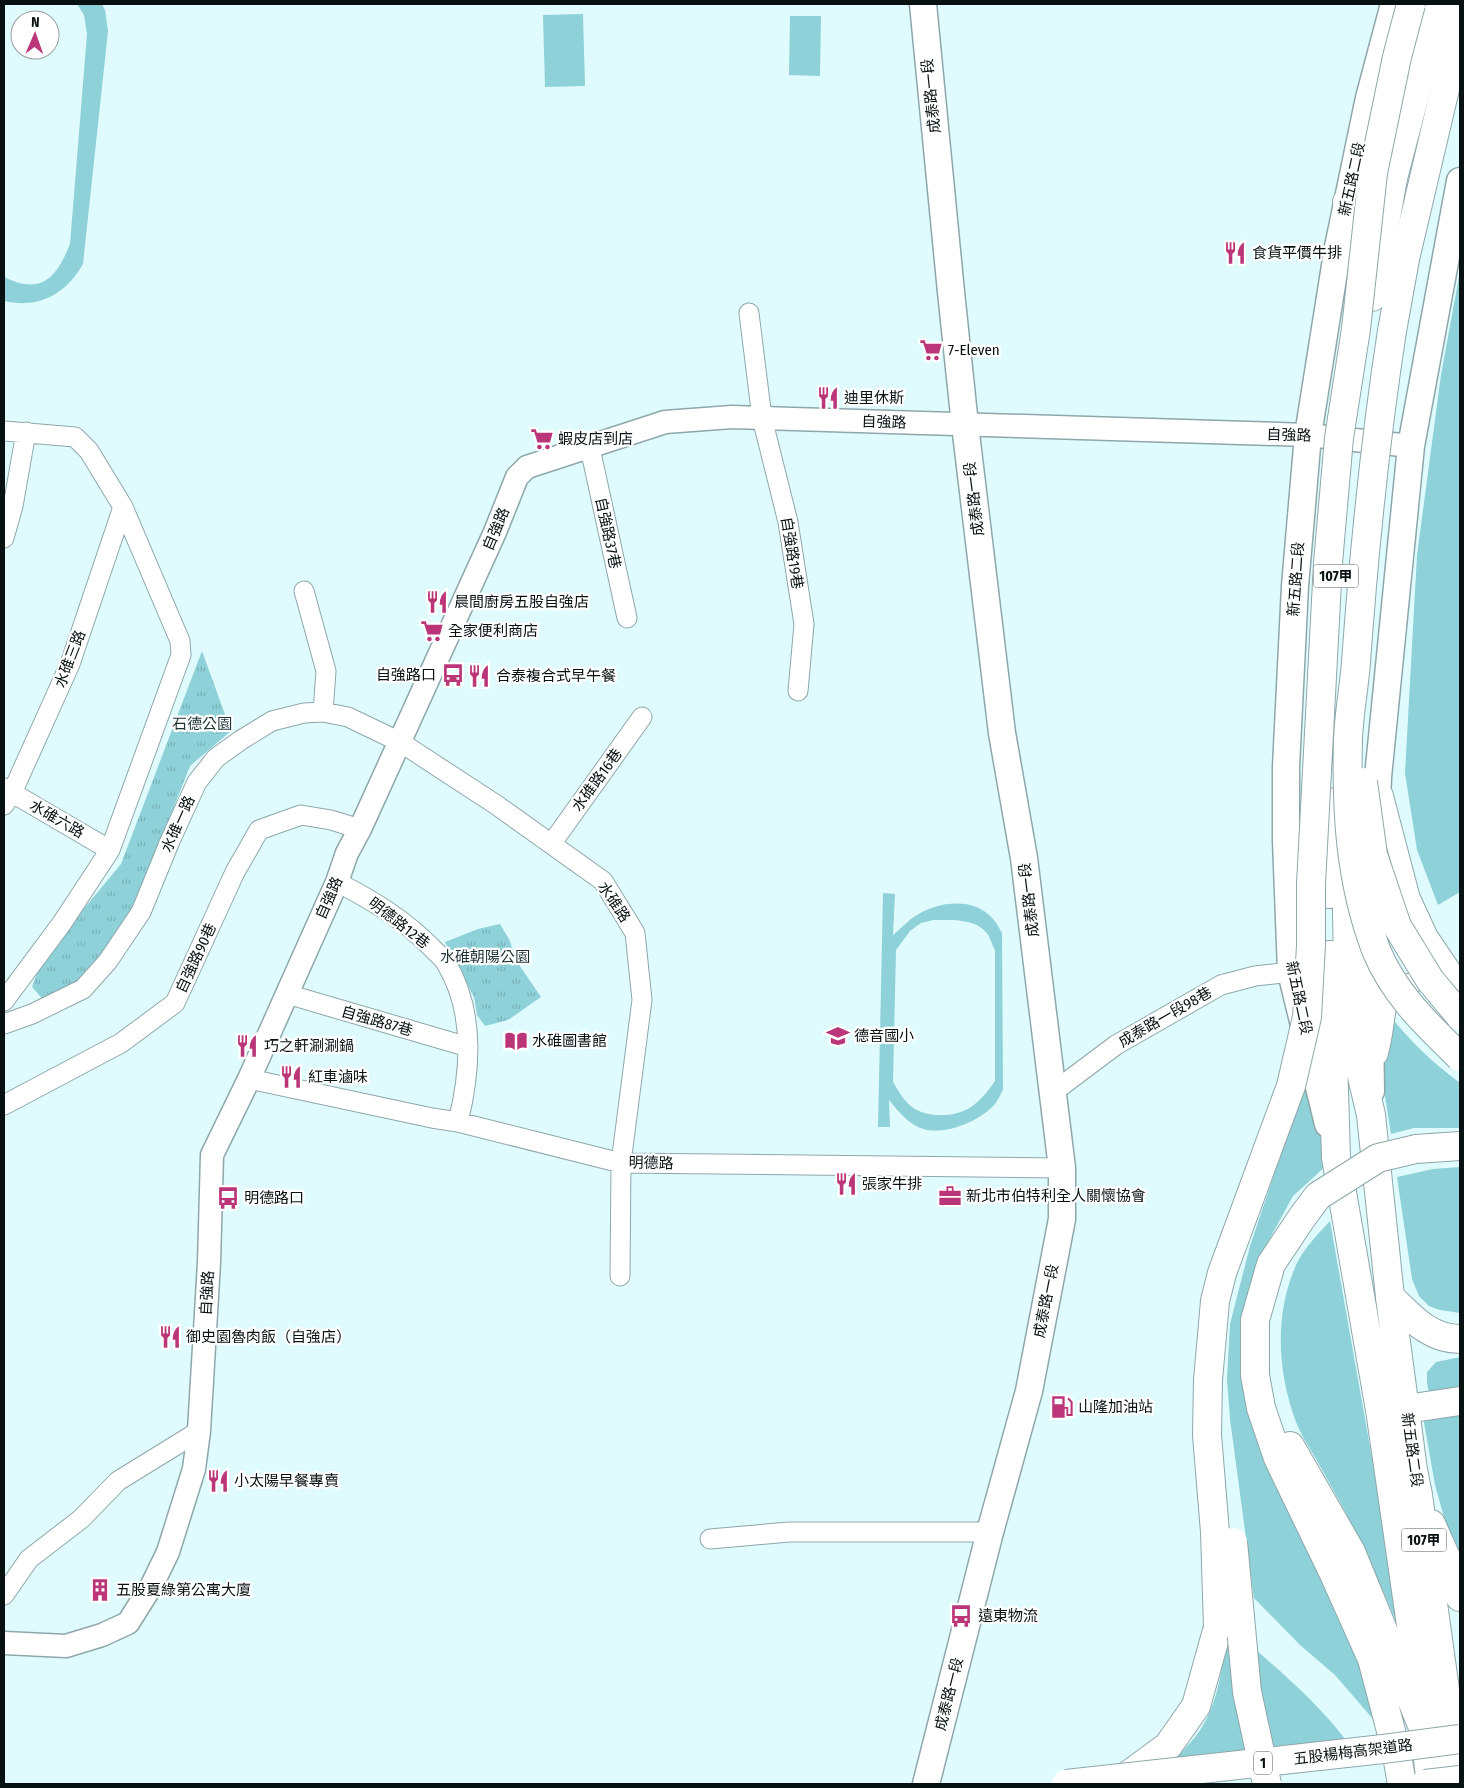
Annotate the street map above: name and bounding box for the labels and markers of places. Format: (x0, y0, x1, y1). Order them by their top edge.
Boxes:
restaurant icon: 食貨平價牛排 (1222, 240, 1248, 266)
place label: 食貨平價牛排 (1252, 244, 1342, 262)
supermarket icon: 7-Eleven (918, 337, 944, 363)
place label: 7-Eleven (948, 341, 1000, 359)
restaurant icon: 迪里休斯 (815, 385, 841, 411)
place label: 迪里休斯 (844, 389, 904, 407)
supermarket icon: 蝦皮店到店 (529, 426, 555, 452)
place label: 蝦皮店到店 (558, 430, 633, 448)
restaurant icon: 晨間廚房五股自強店 (424, 589, 450, 615)
place label: 晨間廚房五股自強店 (454, 593, 589, 611)
supermarket icon: 全家便利商店 (419, 618, 445, 644)
place label: 全家便利商店 (448, 622, 538, 640)
bus stop icon: 自強路口 (440, 662, 466, 688)
restaurant icon: 合泰複合式早午餐 (466, 663, 492, 689)
place label: 自強路口 (376, 666, 436, 684)
place label: 合泰複合式早午餐 (496, 667, 616, 685)
school or university icon: 德音國小 (825, 1023, 851, 1049)
place label: 德音國小 (854, 1027, 914, 1045)
library icon: 水碓圖書館 (503, 1028, 529, 1054)
place label: 水碓圖書館 (532, 1032, 607, 1050)
restaurant icon: 巧之軒涮涮鍋 (234, 1033, 260, 1059)
place label: 巧之軒涮涮鍋 (264, 1037, 354, 1055)
restaurant icon: 紅車滷味 (278, 1064, 304, 1090)
place label: 紅車滷味 (308, 1068, 368, 1086)
restaurant icon: 張家牛排 (833, 1171, 859, 1197)
place label: 張家牛排 (862, 1175, 922, 1193)
office icon: 新北市伯特利全人關懷協會 (937, 1183, 963, 1209)
bus stop icon: 明德路口 (215, 1185, 241, 1211)
place label: 新北市伯特利全人關懷協會 (966, 1187, 1146, 1205)
place label: 明德路口 (244, 1189, 304, 1207)
restaurant icon: 御史園魯肉飯（自強店） (157, 1324, 183, 1350)
place label: 御史園魯肉飯（自強店） (186, 1328, 351, 1346)
fuel station icon: 山隆加油站 (1049, 1394, 1075, 1420)
place label: 山隆加油站 (1078, 1398, 1153, 1416)
restaurant icon: 小太陽早餐專賣 (205, 1468, 231, 1494)
place label: 小太陽早餐專賣 (234, 1472, 339, 1490)
building icon: 五股夏綠第公寓大廈 (87, 1577, 113, 1603)
place label: 五股夏綠第公寓大廈 (116, 1581, 251, 1599)
bus stop icon: 遠東物流 (948, 1603, 974, 1629)
place label: 遠東物流 (978, 1607, 1038, 1625)

